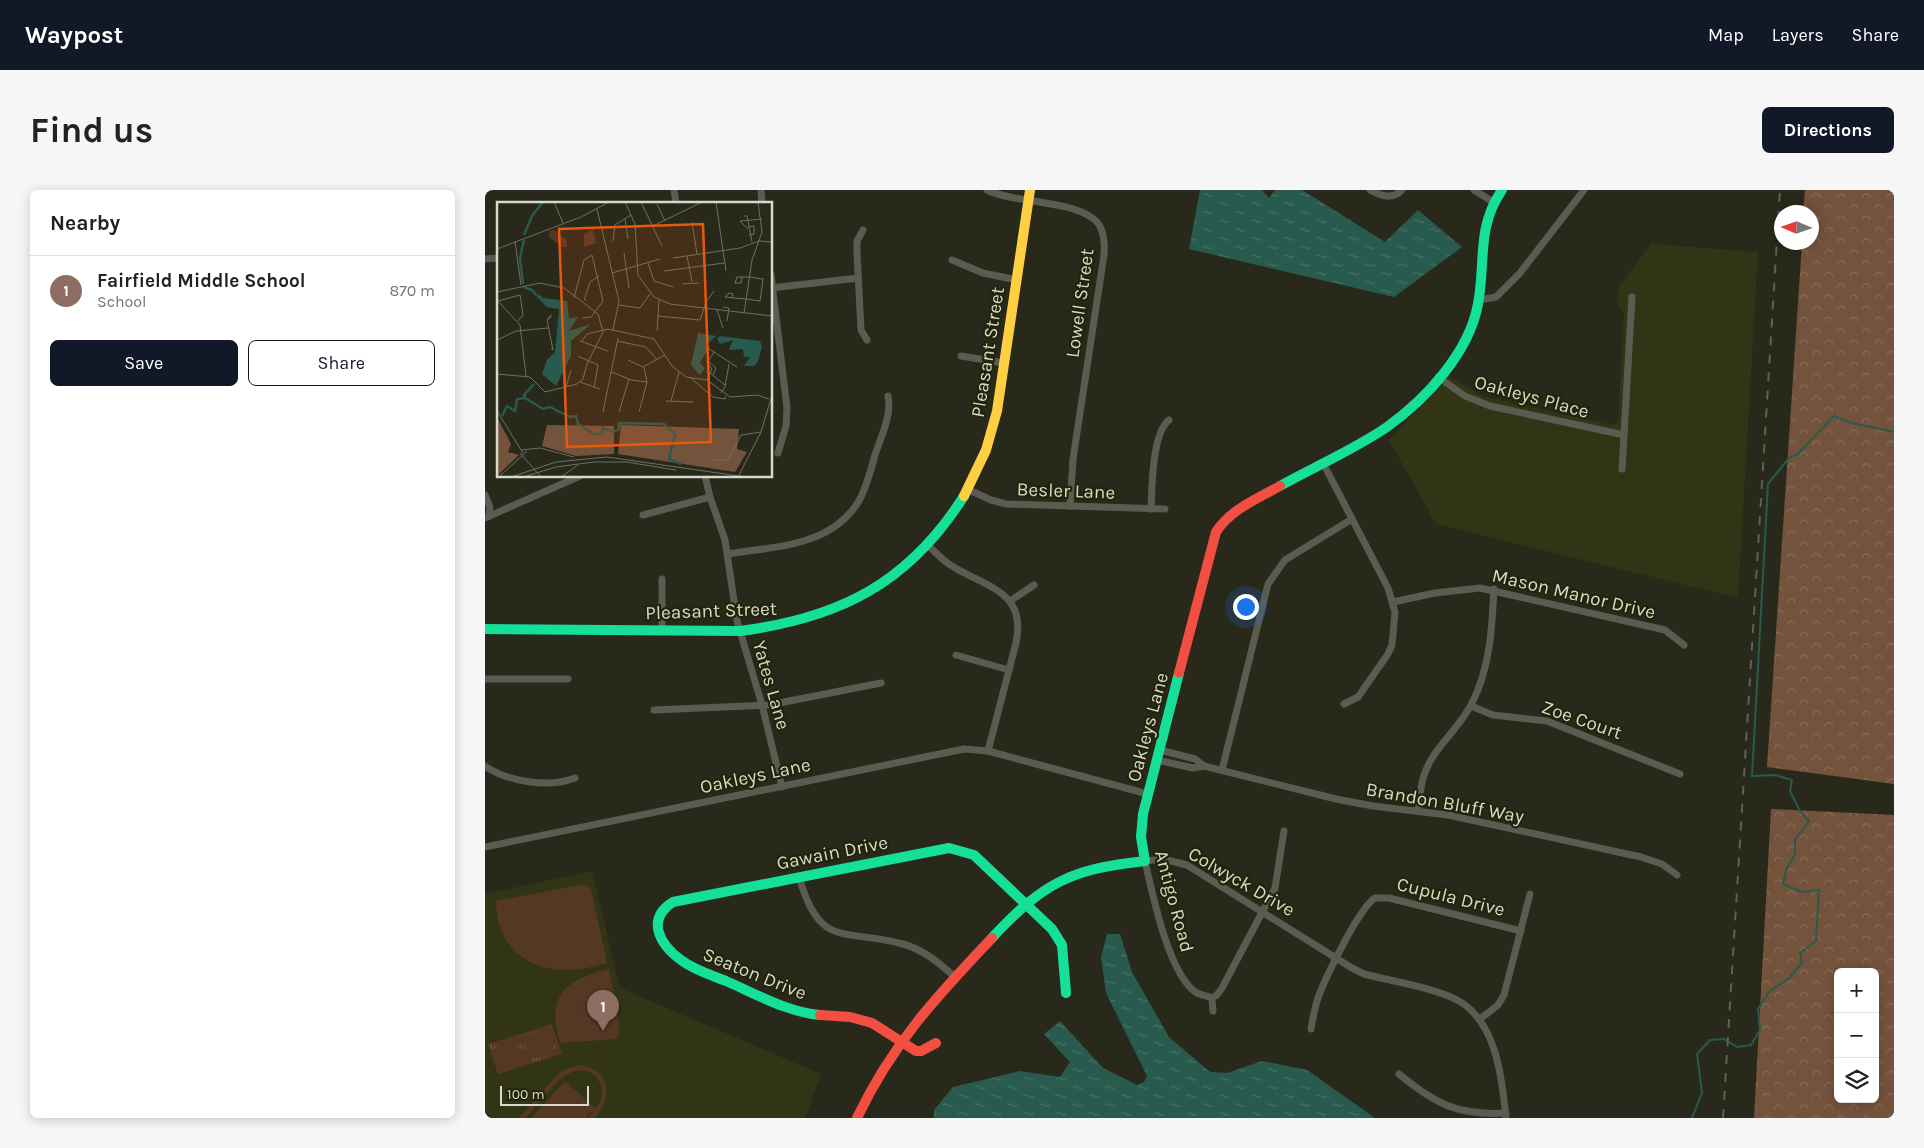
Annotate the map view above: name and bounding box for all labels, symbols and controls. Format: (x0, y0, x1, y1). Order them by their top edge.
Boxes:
text: Waypost (25, 21, 123, 49)
text: Map (1708, 24, 1744, 46)
text: Layers (1772, 24, 1824, 46)
text: Share (1852, 24, 1899, 46)
button: Directions (1762, 107, 1894, 153)
text: Find us (30, 110, 153, 151)
inset map (497, 202, 773, 478)
north arrow (1774, 205, 1819, 250)
text: Nearby (50, 211, 120, 235)
street label: Lowell Street (1061, 247, 1099, 359)
text: Fairfield Middle School (97, 270, 305, 292)
text: 1 (63, 281, 69, 300)
text: 870 m (389, 281, 435, 300)
street label: Pleasant Street (967, 285, 1009, 419)
text: School (97, 292, 147, 311)
button: Save (50, 340, 238, 386)
button: Share (248, 340, 435, 386)
street label: Oakleys Place (1472, 371, 1591, 423)
street label: Besler Lane (1016, 478, 1116, 504)
street label: Mason Manor Drive (1490, 564, 1658, 623)
your location (1233, 594, 1259, 620)
street label: Pleasant Street (645, 598, 777, 624)
street label: Yates Lane (748, 638, 794, 732)
street label: Oakleys Lane (1123, 670, 1173, 784)
street label: Zoe Court (1539, 696, 1625, 744)
street label: Oakleys Lane (698, 754, 812, 798)
street label: Brandon Bluff Way (1364, 778, 1526, 828)
street label: Gawain Drive (775, 831, 890, 875)
street label: Colwyck Drive (1184, 842, 1299, 921)
street label: Antigo Road (1150, 848, 1198, 955)
street label: Cupula Drive (1395, 873, 1507, 921)
street label: Seaton Drive (700, 943, 810, 1005)
map controls (1834, 968, 1879, 1103)
button: + (1834, 968, 1879, 1013)
pin: 1 (587, 990, 619, 1031)
button: − (1834, 1013, 1879, 1058)
button: layers (1834, 1058, 1879, 1103)
scale bar (500, 1083, 589, 1106)
text: 100 m (507, 1086, 545, 1103)

